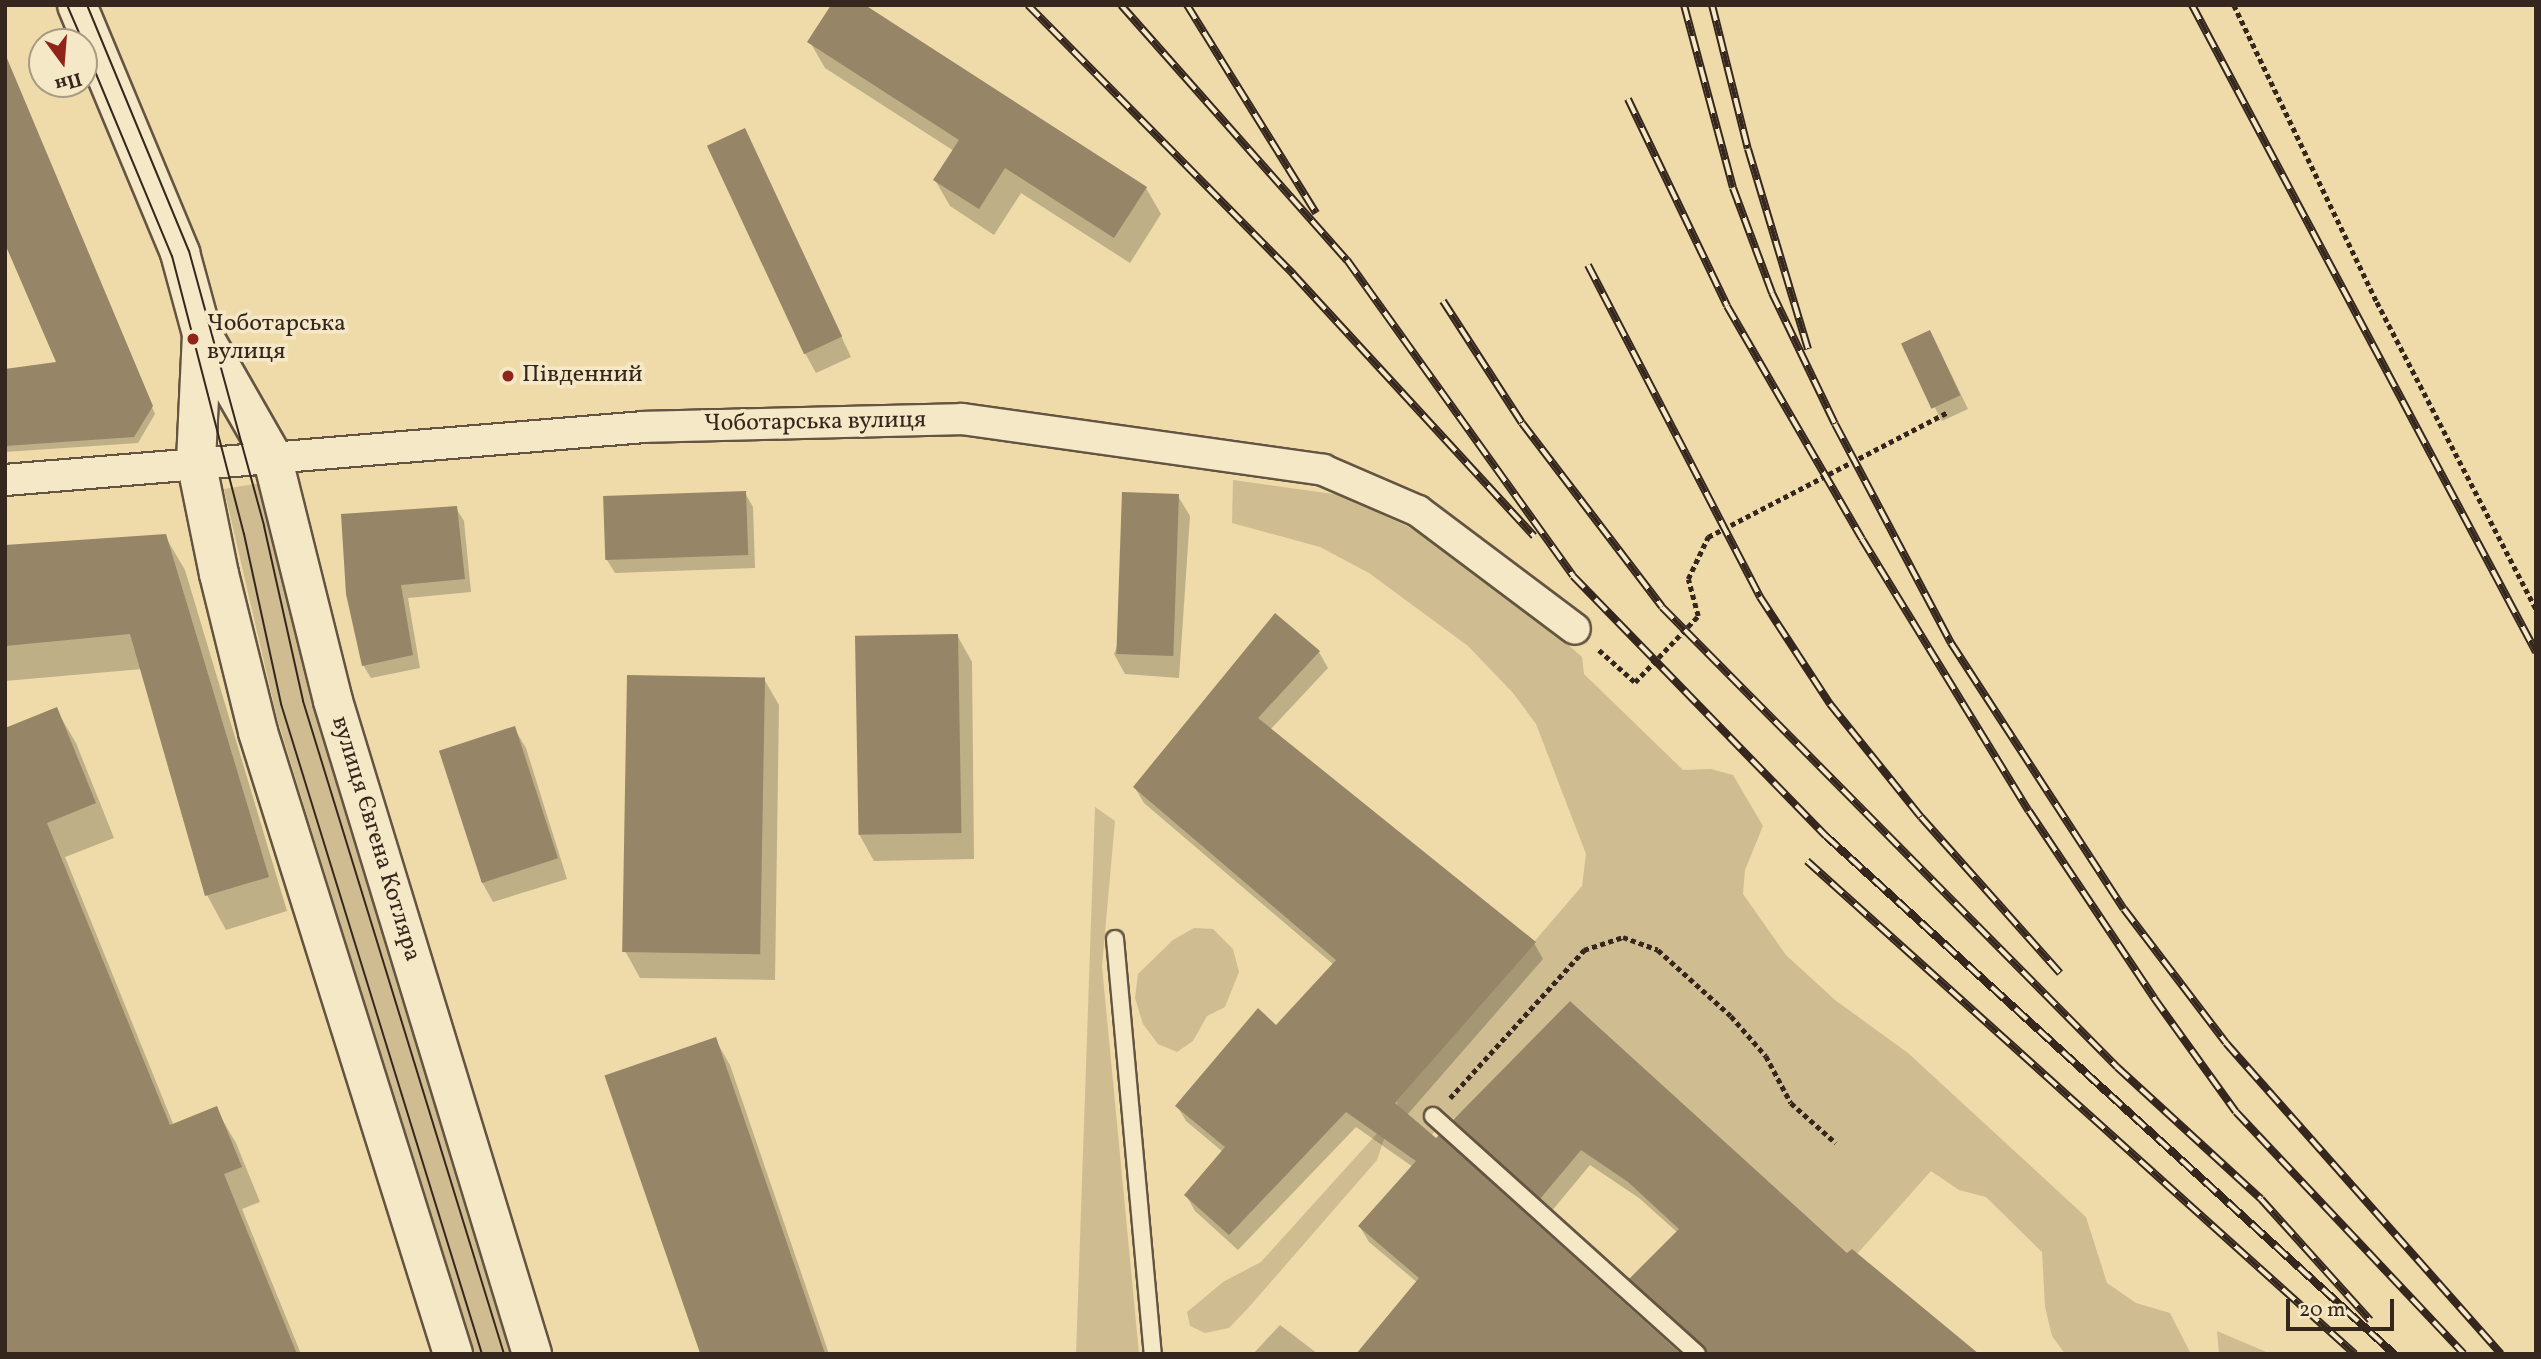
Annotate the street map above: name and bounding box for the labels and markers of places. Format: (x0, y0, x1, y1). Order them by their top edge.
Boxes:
place label: Чоботарська вулиця (207, 311, 346, 367)
marker: Чоботарська вулиця (185, 331, 201, 347)
place label: Південний (522, 362, 643, 390)
marker: Південний (500, 368, 516, 384)

